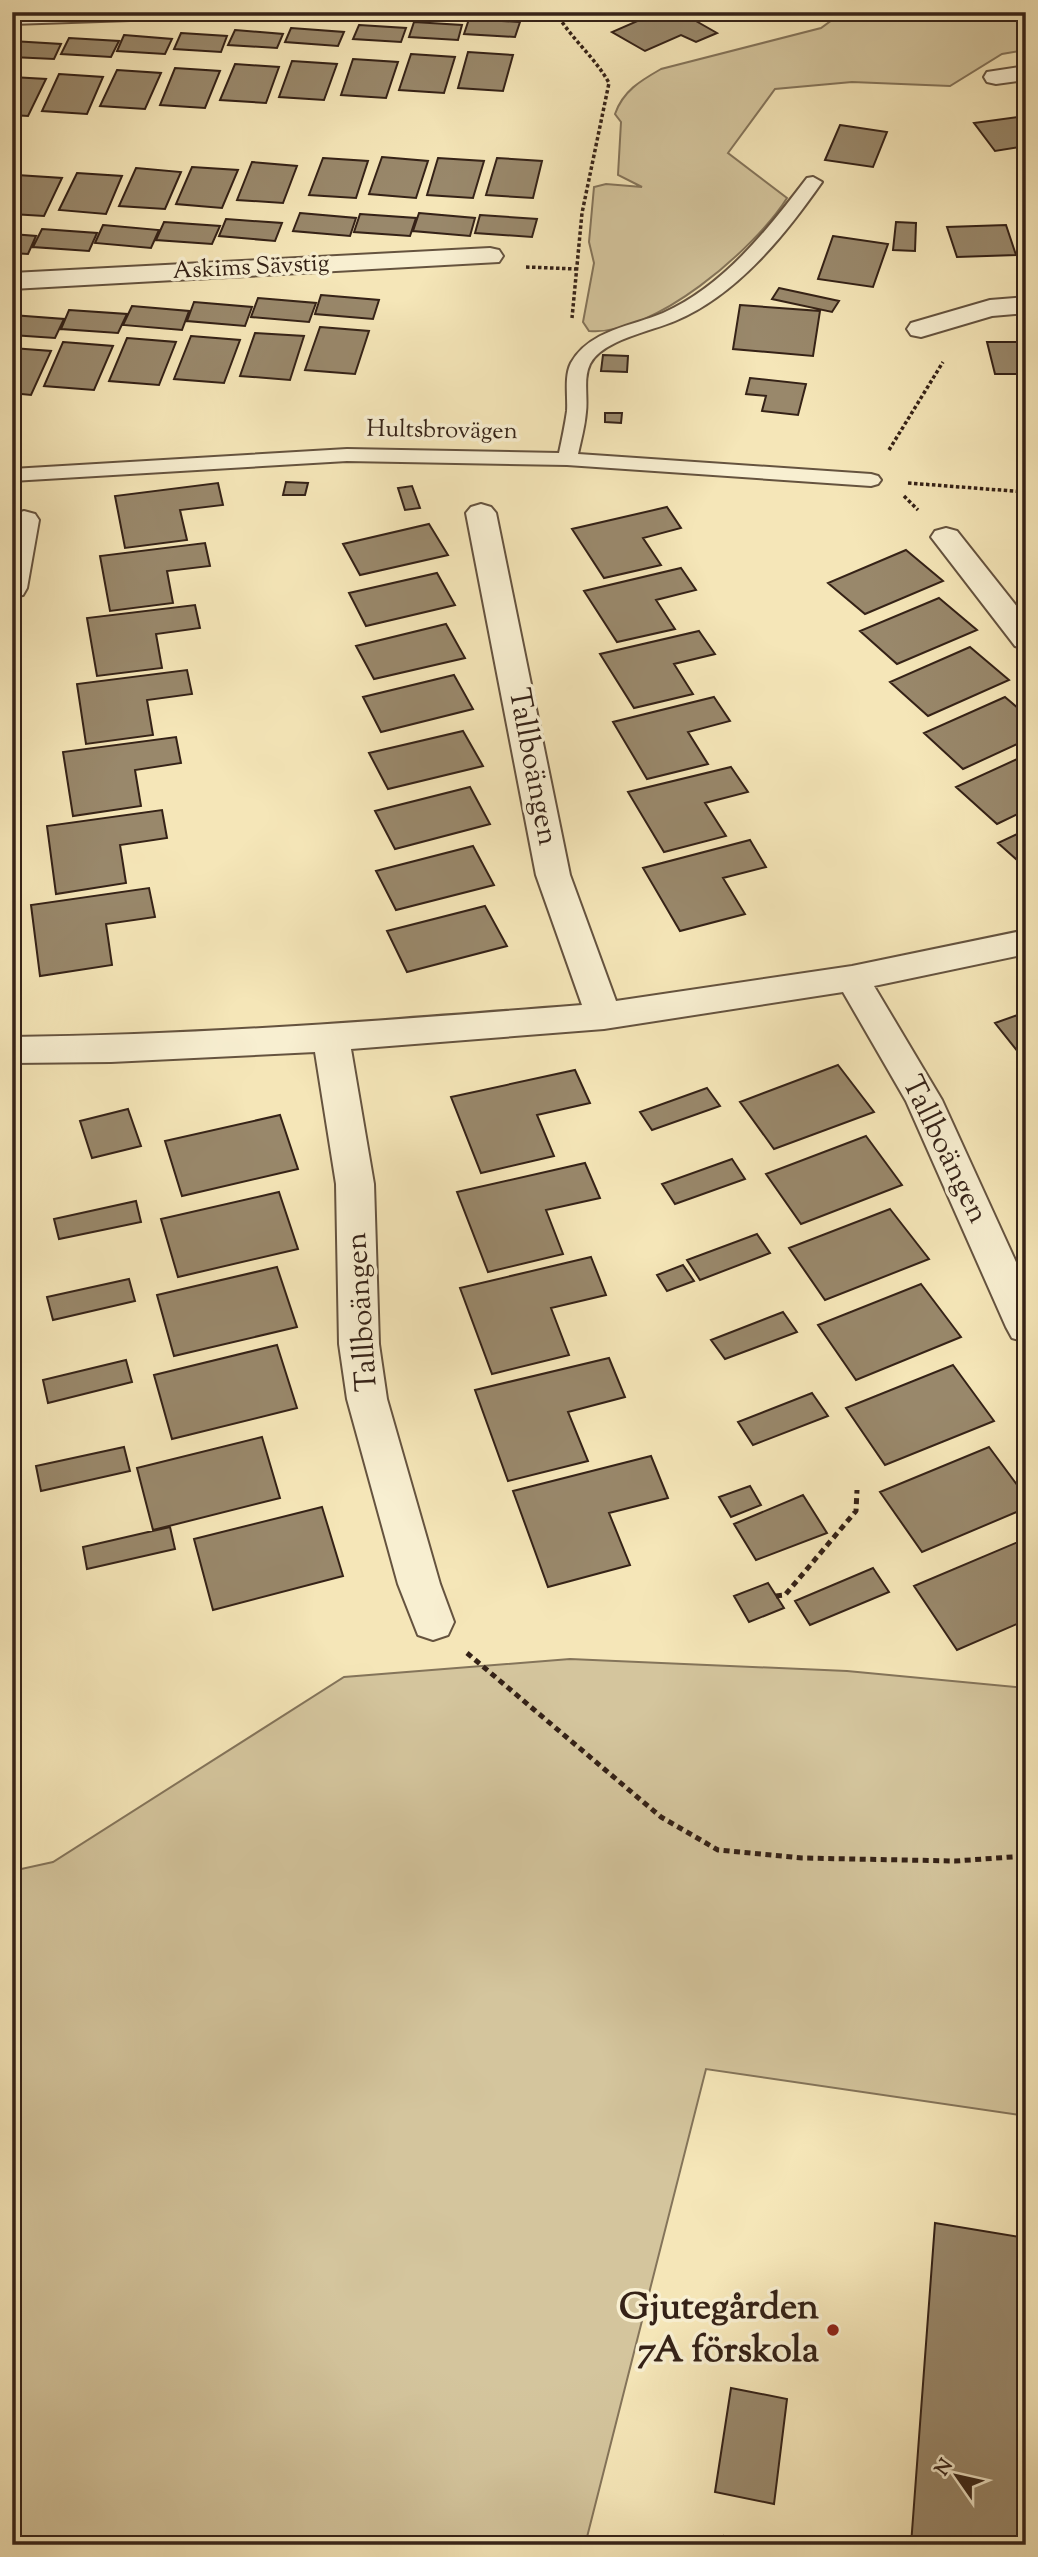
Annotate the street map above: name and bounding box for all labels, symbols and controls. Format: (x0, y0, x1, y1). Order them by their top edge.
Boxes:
street label: Askims Sävstig (172, 247, 330, 289)
street label: Hultsbrovägen (366, 413, 518, 449)
street label: Tallboängen (496, 685, 568, 850)
street label: Tallboängen (890, 1069, 998, 1231)
street label: Tallboängen (336, 1231, 390, 1393)
place label: Gjutegården 7A förskola (619, 2282, 819, 2379)
marker: Gjutegården 7A förskola (825, 2322, 841, 2338)
north arrow (922, 2442, 992, 2512)
text: N (930, 2454, 960, 2482)

